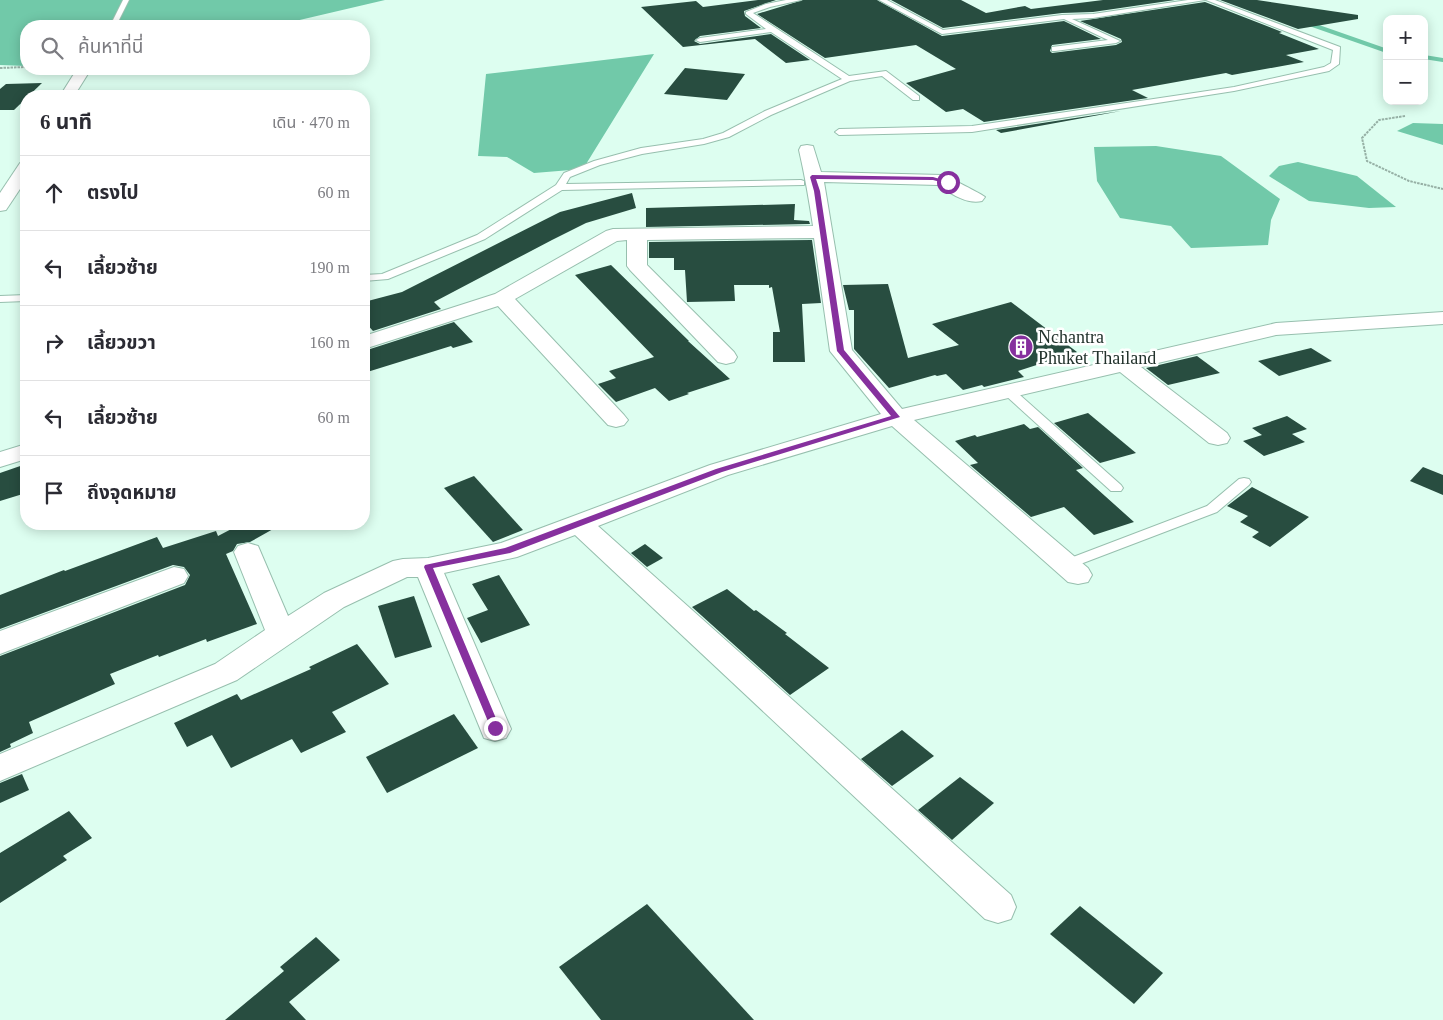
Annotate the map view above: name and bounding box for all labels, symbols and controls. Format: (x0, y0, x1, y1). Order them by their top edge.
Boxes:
map controls (1383, 15, 1428, 105)
button: + (1383, 15, 1428, 60)
search box (20, 20, 370, 75)
icon: search (38, 34, 66, 62)
text: ค้นหาที่นี่ (78, 36, 143, 57)
button: − (1383, 60, 1428, 105)
text: 6 นาที (40, 110, 92, 134)
text: เดิน · 470 m (272, 114, 350, 131)
route start (937, 171, 960, 194)
icon: ahead (40, 179, 68, 207)
text: ตรงไป (87, 182, 139, 203)
text: 60 m (318, 184, 350, 201)
icon: left (40, 254, 68, 282)
text: เลี้ยวซ้าย (87, 257, 158, 278)
text: 190 m (310, 259, 350, 276)
place label: Nchantra Phuket Thailand (1038, 327, 1156, 368)
icon: right (40, 329, 68, 357)
text: เลี้ยวขวา (87, 332, 156, 353)
text: 160 m (310, 334, 350, 351)
building icon: Nchantra Phuket Thailand (1008, 334, 1034, 360)
icon: left (40, 404, 68, 432)
text: เลี้ยวซ้าย (87, 407, 158, 428)
text: 60 m (318, 409, 350, 426)
icon: arrive (40, 479, 68, 507)
text: ถึงจุดหมาย (87, 482, 177, 503)
route end (484, 717, 507, 740)

